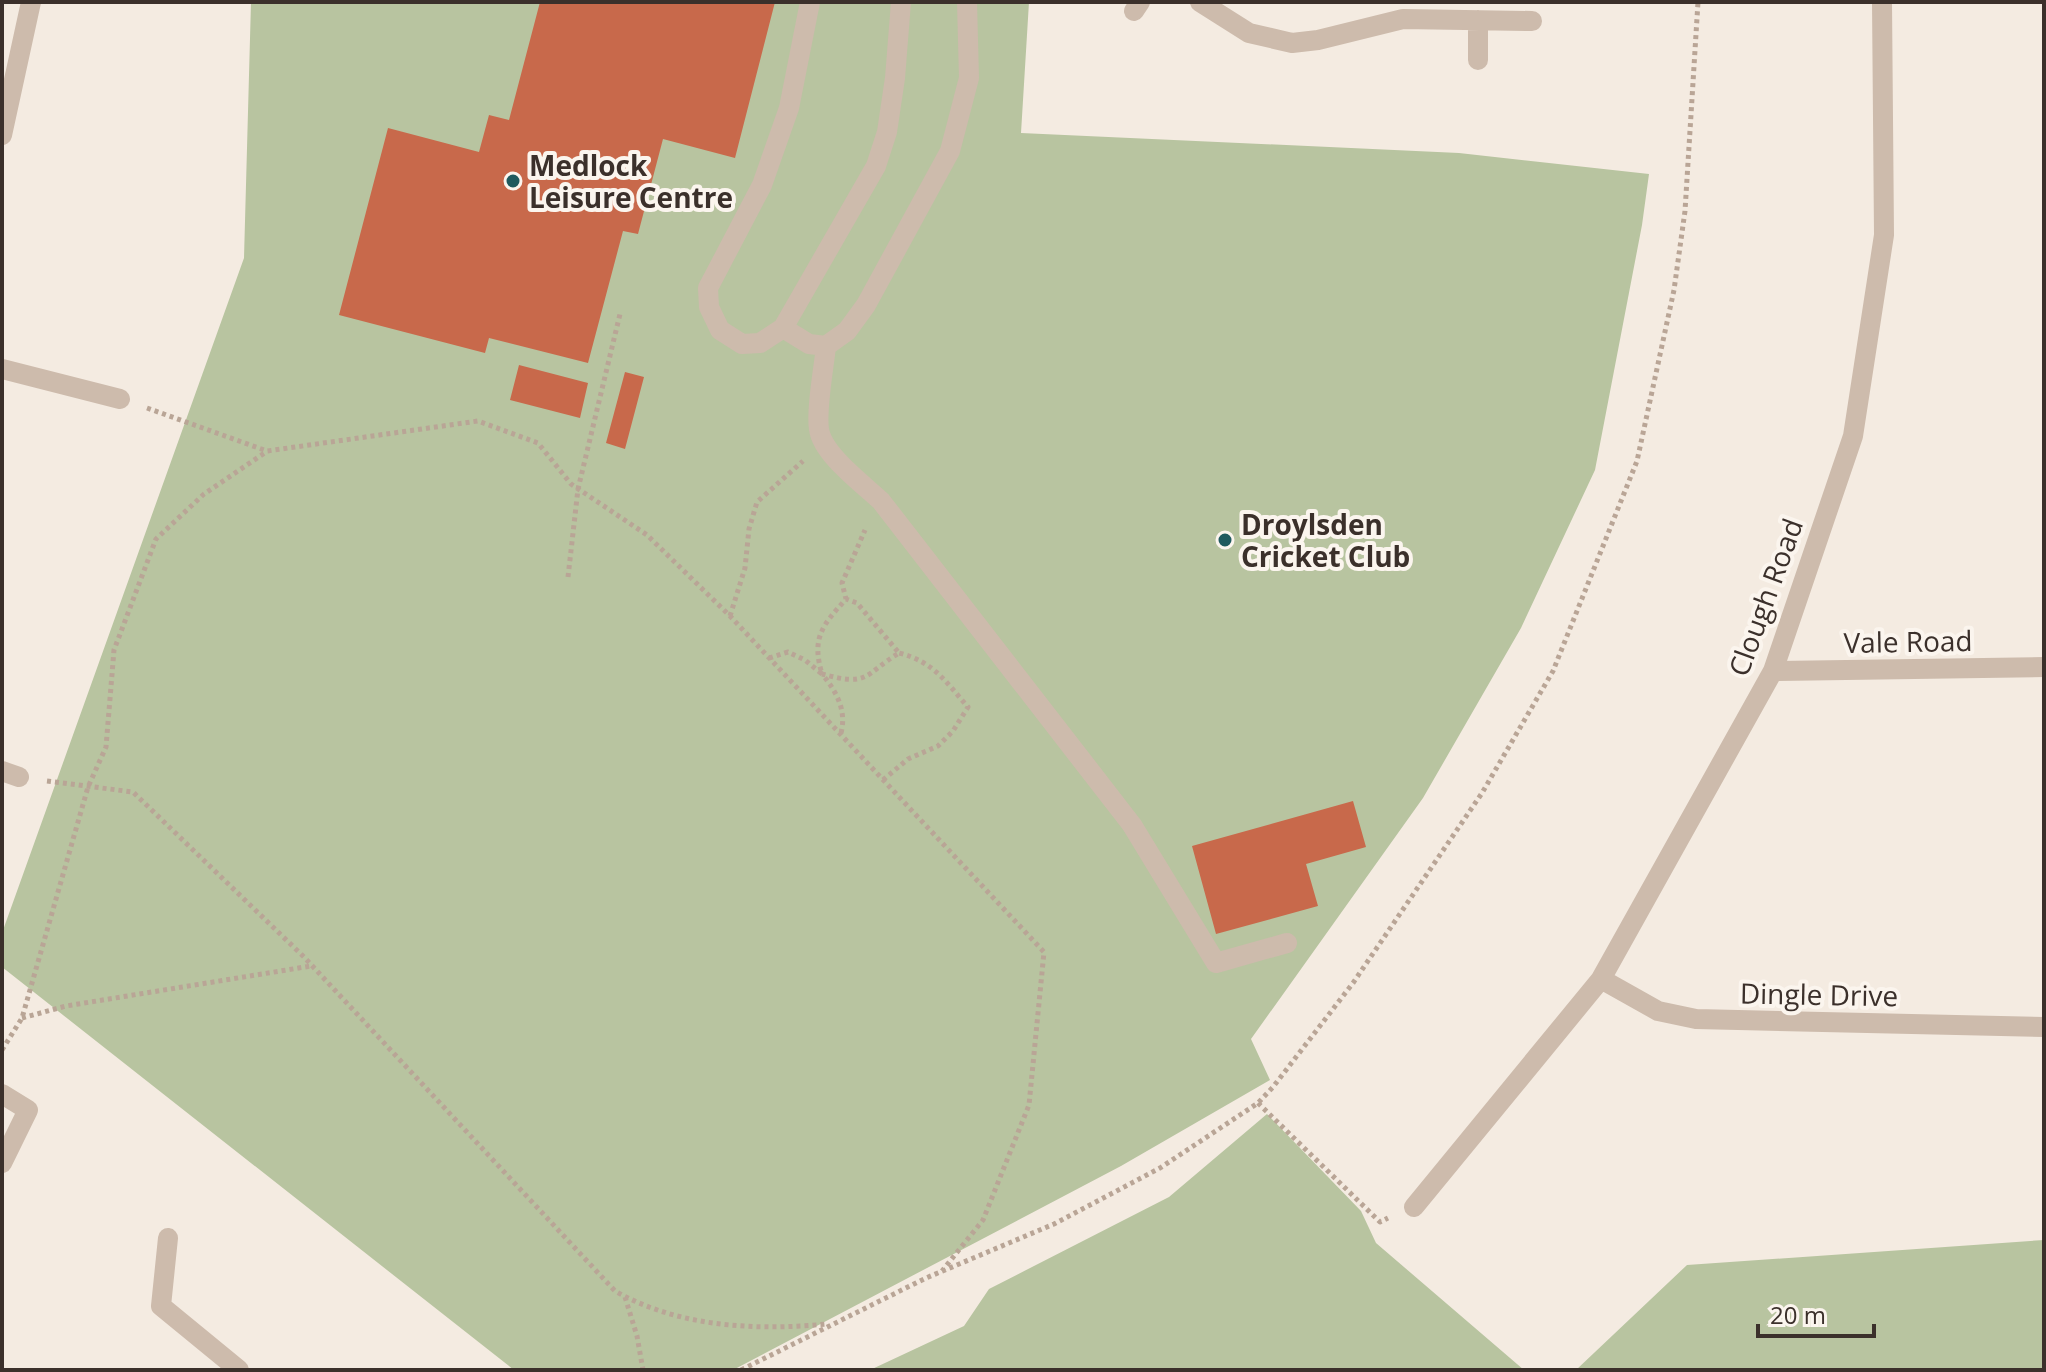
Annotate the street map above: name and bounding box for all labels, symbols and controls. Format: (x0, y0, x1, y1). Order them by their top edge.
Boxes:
place label: Medlock Leisure Centre (529, 146, 733, 216)
marker: Medlock Leisure Centre (504, 172, 522, 190)
place label: Droylsden Cricket Club (1241, 505, 1410, 575)
street label: Clough Road (1719, 513, 1811, 681)
marker: Droylsden Cricket Club (1216, 531, 1234, 549)
street label: Vale Road (1843, 621, 1973, 661)
street label: Dingle Drive (1739, 974, 1899, 1014)
scale bar (1758, 1288, 1874, 1338)
text: 20 m (1770, 1298, 1826, 1331)

